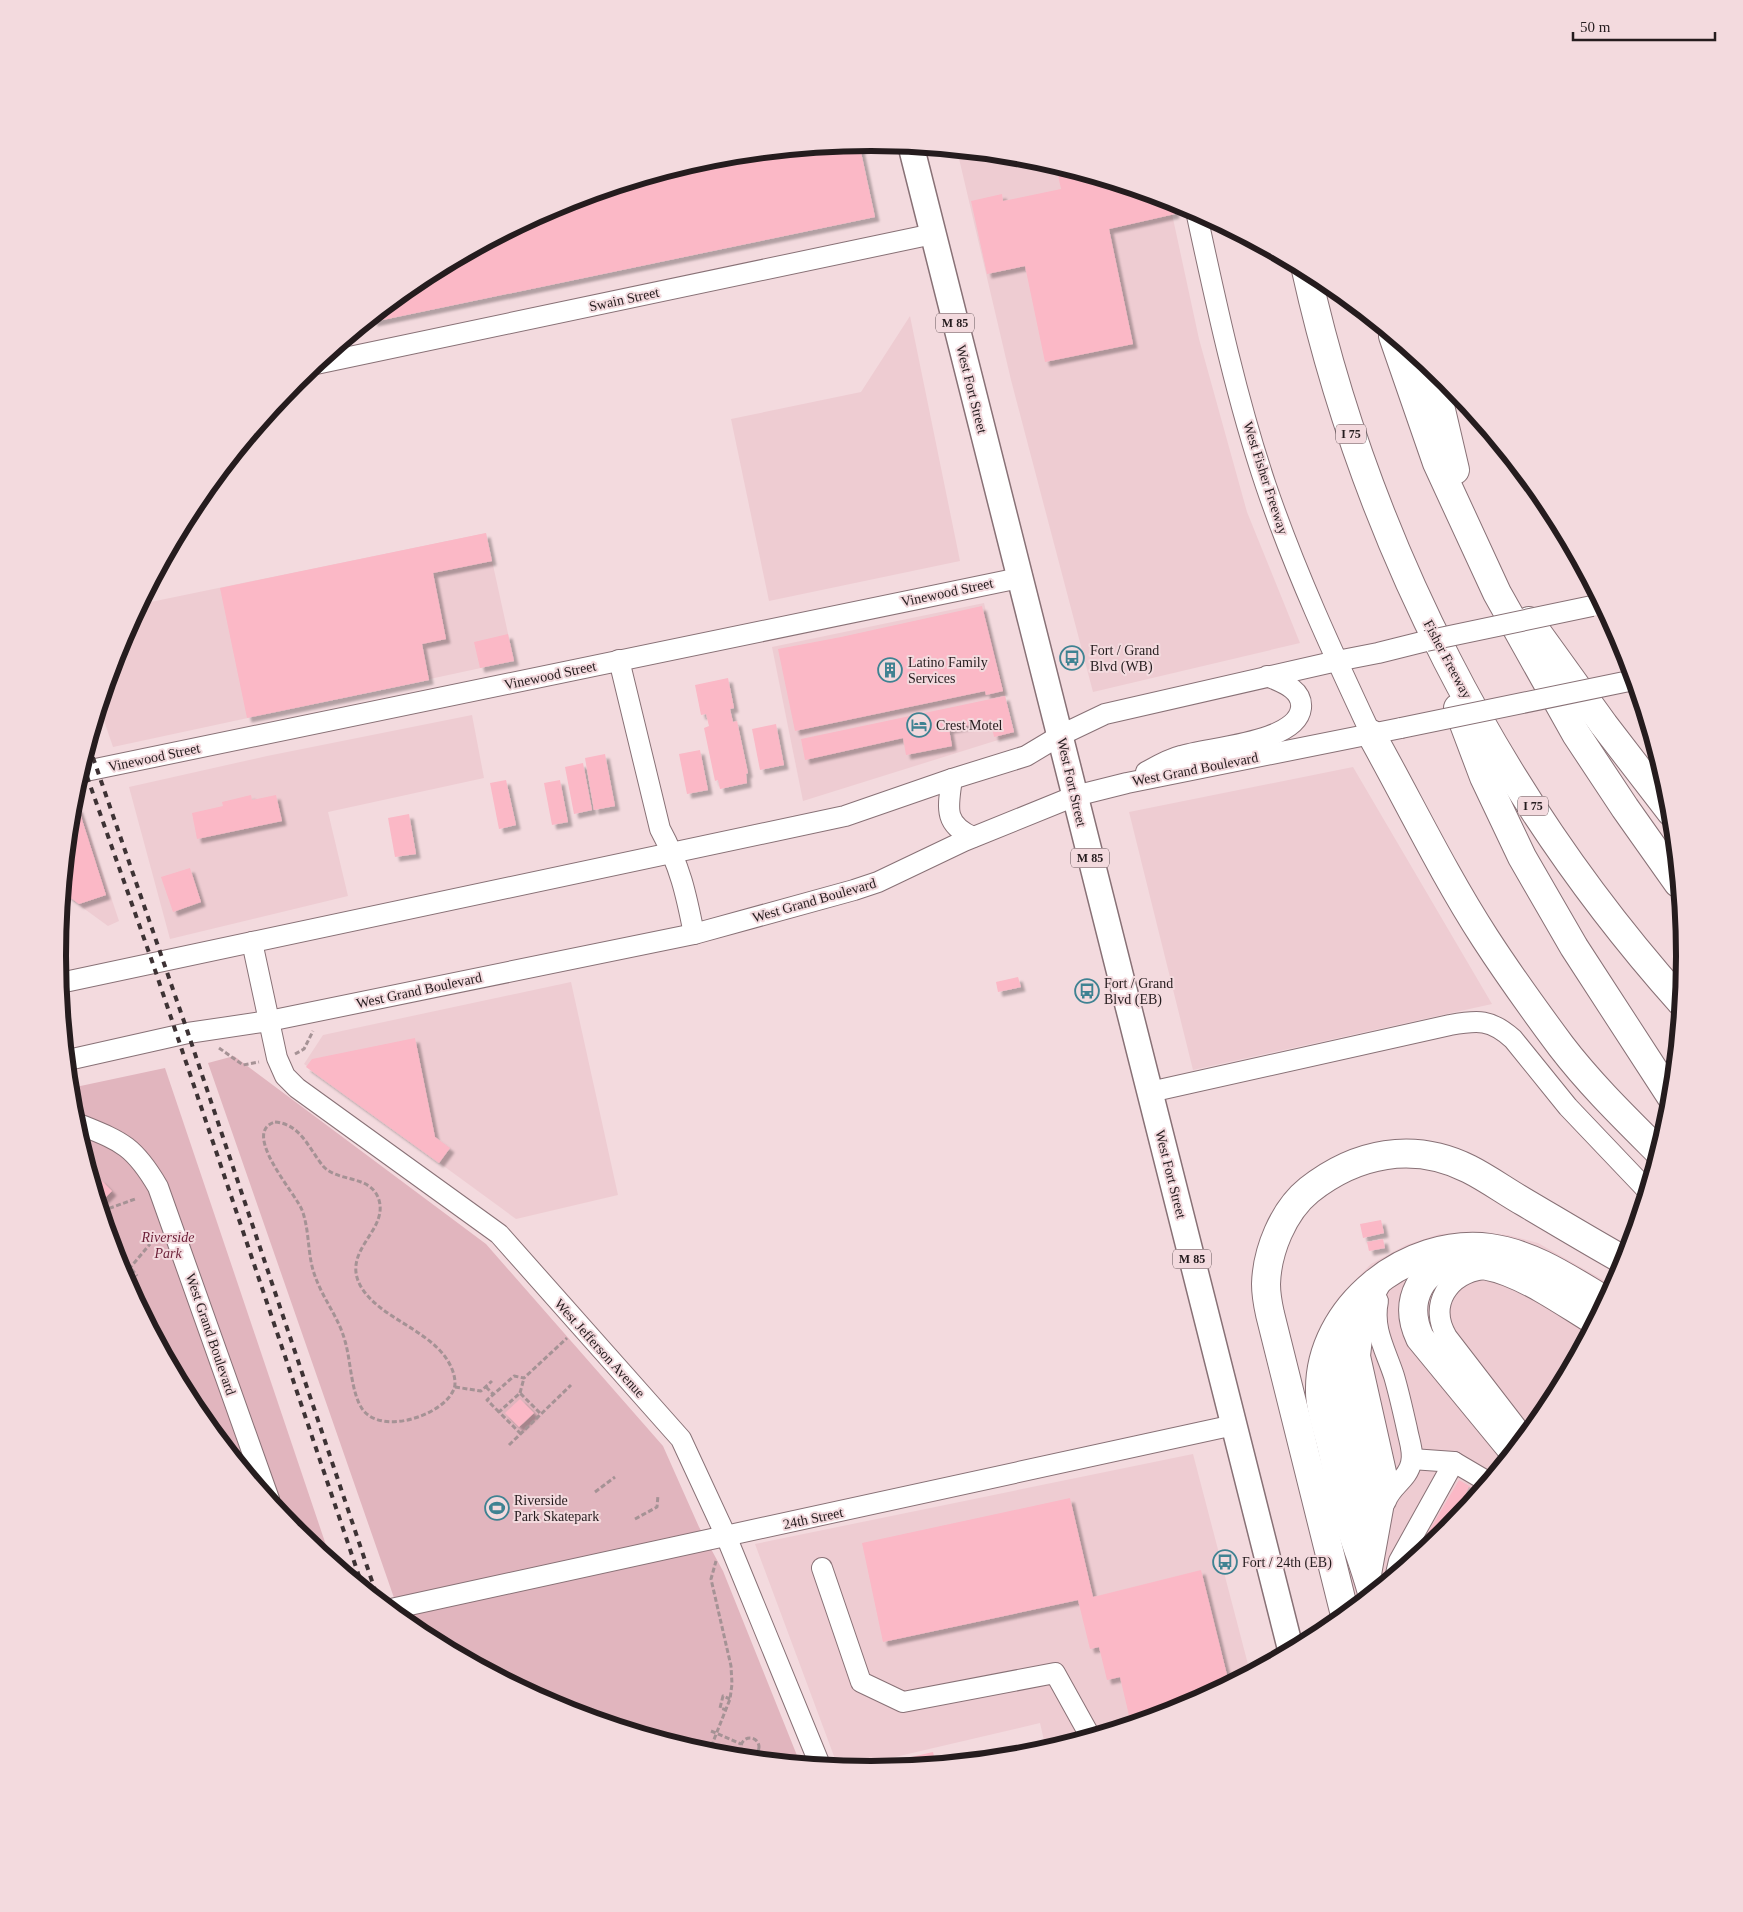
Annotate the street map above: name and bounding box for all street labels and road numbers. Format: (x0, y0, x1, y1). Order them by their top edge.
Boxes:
street label: Swain Street (588, 285, 661, 314)
road number: M 85 (936, 314, 974, 332)
street label: West Fort Street (953, 343, 990, 435)
street label: West Fisher Freeway (1240, 420, 1291, 537)
road number: I 75 (1336, 424, 1366, 444)
street label: Vinewood Street (900, 575, 995, 610)
street label: Fisher Freeway (1421, 617, 1475, 701)
street label: Vinewood Street (503, 658, 598, 693)
street label: West Fort Street (1054, 736, 1089, 828)
street label: Vinewood Street (107, 740, 202, 775)
street label: West Grand Boulevard (1131, 750, 1259, 789)
road number: I 75 (1518, 796, 1548, 816)
road number: M 85 (1071, 848, 1109, 868)
street label: West Grand Boulevard (751, 876, 878, 925)
street label: West Grand Boulevard (355, 970, 483, 1011)
street label: West Fort Street (1152, 1128, 1189, 1220)
road number: M 85 (1173, 1250, 1211, 1268)
street label: West Grand Boulevard (183, 1271, 238, 1397)
street label: West Jefferson Avenue (551, 1296, 648, 1401)
street label: 24th Street (782, 1505, 845, 1532)

